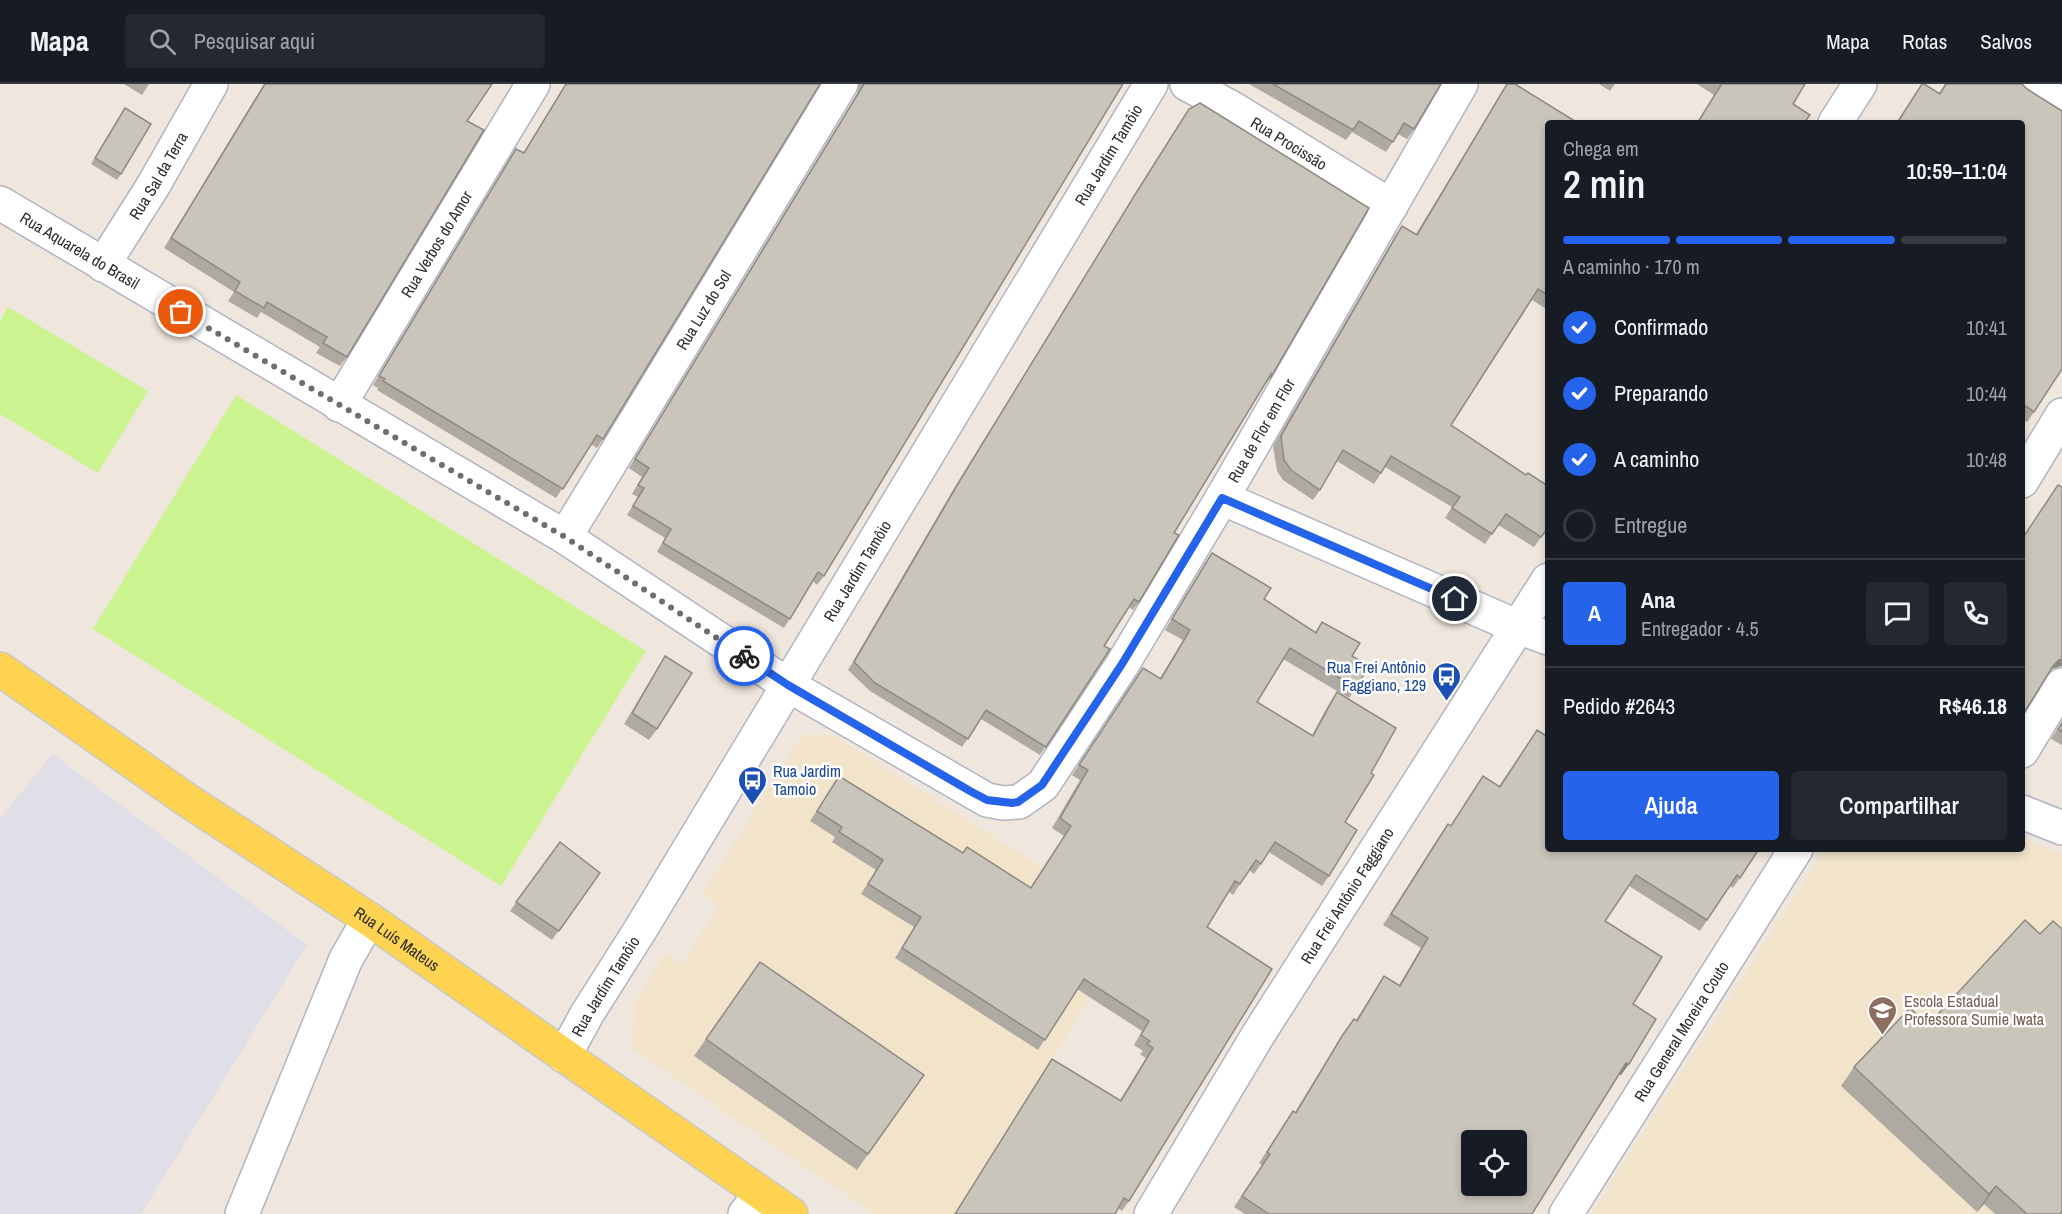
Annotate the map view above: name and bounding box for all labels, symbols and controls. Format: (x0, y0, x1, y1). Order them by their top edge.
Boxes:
search box (125, 14, 545, 68)
text: Mapa (30, 22, 89, 60)
icon: search (146, 25, 179, 58)
text: Pesquisar aqui (194, 26, 315, 56)
text: Mapa (1826, 27, 1869, 56)
text: Rotas (1902, 27, 1947, 56)
text: Salvos (1980, 27, 2032, 56)
street label: Rua Jardim Tamôio (1069, 100, 1147, 209)
street label: Rua Procissão (1247, 111, 1331, 175)
street label: Rua Sal da Terra (124, 127, 193, 224)
text: Chega em (1563, 135, 1639, 162)
text: 10:59–11:04 (1906, 156, 2007, 186)
text: 2 min (1563, 158, 1645, 210)
street label: Rua Verbos do Amor (395, 186, 477, 302)
street label: Rua Aquarela do Brasil (16, 206, 144, 294)
text: A caminho · 170 m (1563, 253, 1700, 280)
street label: Rua Luz do Sol (671, 266, 736, 354)
pin (155, 286, 206, 337)
icon: bag (164, 295, 197, 328)
icon: check (1563, 311, 1596, 344)
text: Confirmado (1614, 312, 1708, 342)
text: 10:41 (1966, 314, 2007, 341)
street label: Rua de Flor em Flor (1222, 374, 1300, 486)
icon: check (1563, 377, 1596, 410)
text: Preparando (1614, 378, 1708, 408)
text: 10:44 (1966, 380, 2007, 407)
icon: check (1563, 443, 1596, 476)
text: A caminho (1614, 444, 1699, 474)
text: 10:48 (1966, 446, 2007, 473)
text: Entregue (1614, 510, 1687, 540)
street label: Rua Jardim Tamôio (818, 516, 896, 625)
pin (1429, 573, 1480, 624)
icon: home (1438, 582, 1471, 615)
button: chat (1866, 582, 1929, 645)
button: phone (1944, 582, 2007, 645)
text: Ana (1641, 585, 1675, 615)
text: A (1588, 598, 1601, 628)
text: Entregador · 4.5 (1641, 615, 1759, 642)
courier (714, 626, 774, 686)
icon: bike (728, 640, 761, 673)
place label: Rua Frei Antônio Faggiano, 129 (1327, 656, 1426, 696)
bus stop icon: Rua Frei Antônio Faggiano, 129 (1431, 660, 1463, 702)
text: Pedido #2643 (1563, 691, 1675, 721)
text: R$46.18 (1939, 691, 2007, 721)
place label: Rua Jardim Tamoio (773, 760, 841, 800)
bus stop icon: Rua Jardim Tamoio (736, 764, 768, 806)
button: Ajuda (1563, 771, 1779, 840)
button: Compartilhar (1791, 771, 2007, 840)
street label: Rua Frei Antônio Faggiano (1295, 823, 1399, 968)
street label: Rua Luís Mateus (350, 901, 444, 976)
street label: Rua Jardim Tamôio (566, 932, 645, 1041)
street label: Rua General Moreira Couto (1629, 957, 1734, 1106)
place label: Escola Estadual Professora Sumie Iwata (1904, 990, 2045, 1030)
school or university icon: Escola Estadual Professora Sumie Iwata (1867, 994, 1899, 1036)
map controls (1461, 1130, 1527, 1196)
button: locate (1461, 1130, 1527, 1196)

